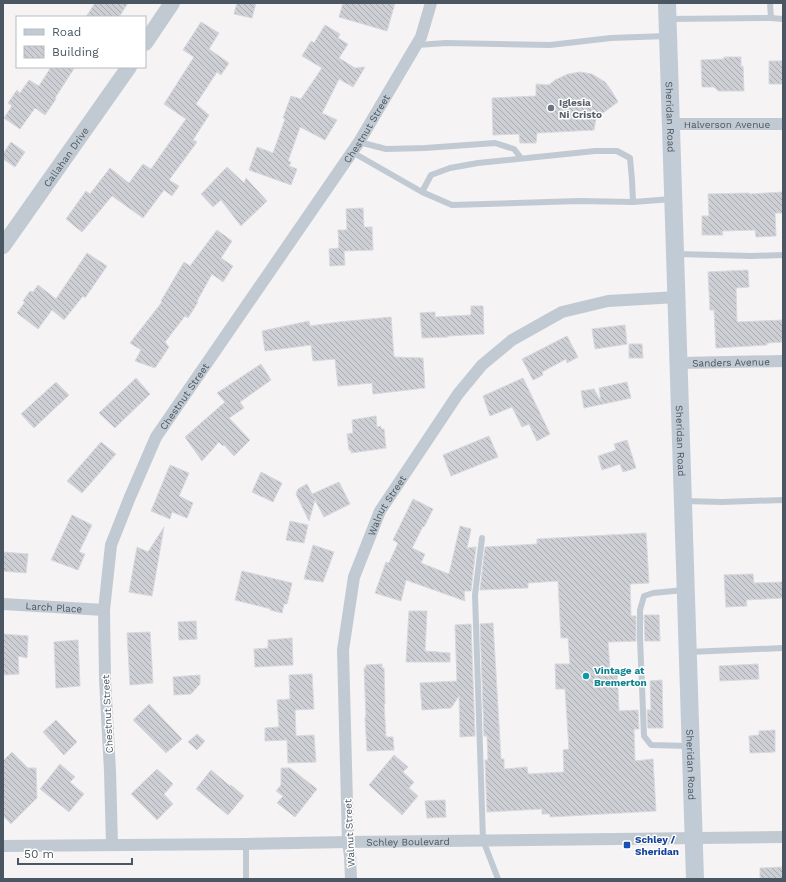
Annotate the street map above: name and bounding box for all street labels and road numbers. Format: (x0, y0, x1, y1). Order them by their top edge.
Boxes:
street label: Sheridan Road (664, 81, 677, 153)
street label: Chestnut Street (341, 92, 392, 165)
street label: Halverson Avenue (684, 119, 771, 130)
street label: Callahan Drive (41, 125, 91, 189)
street label: Sanders Avenue (692, 356, 770, 369)
street label: Chestnut Street (158, 360, 212, 432)
street label: Sheridan Road (674, 405, 687, 477)
street label: Walnut Street (366, 473, 409, 537)
street label: Larch Place (25, 600, 83, 615)
street label: Chestnut Street (100, 674, 115, 753)
street label: Sheridan Road (684, 729, 697, 800)
street label: Walnut Street (342, 798, 357, 867)
street label: Schley Boulevard (366, 836, 450, 848)

